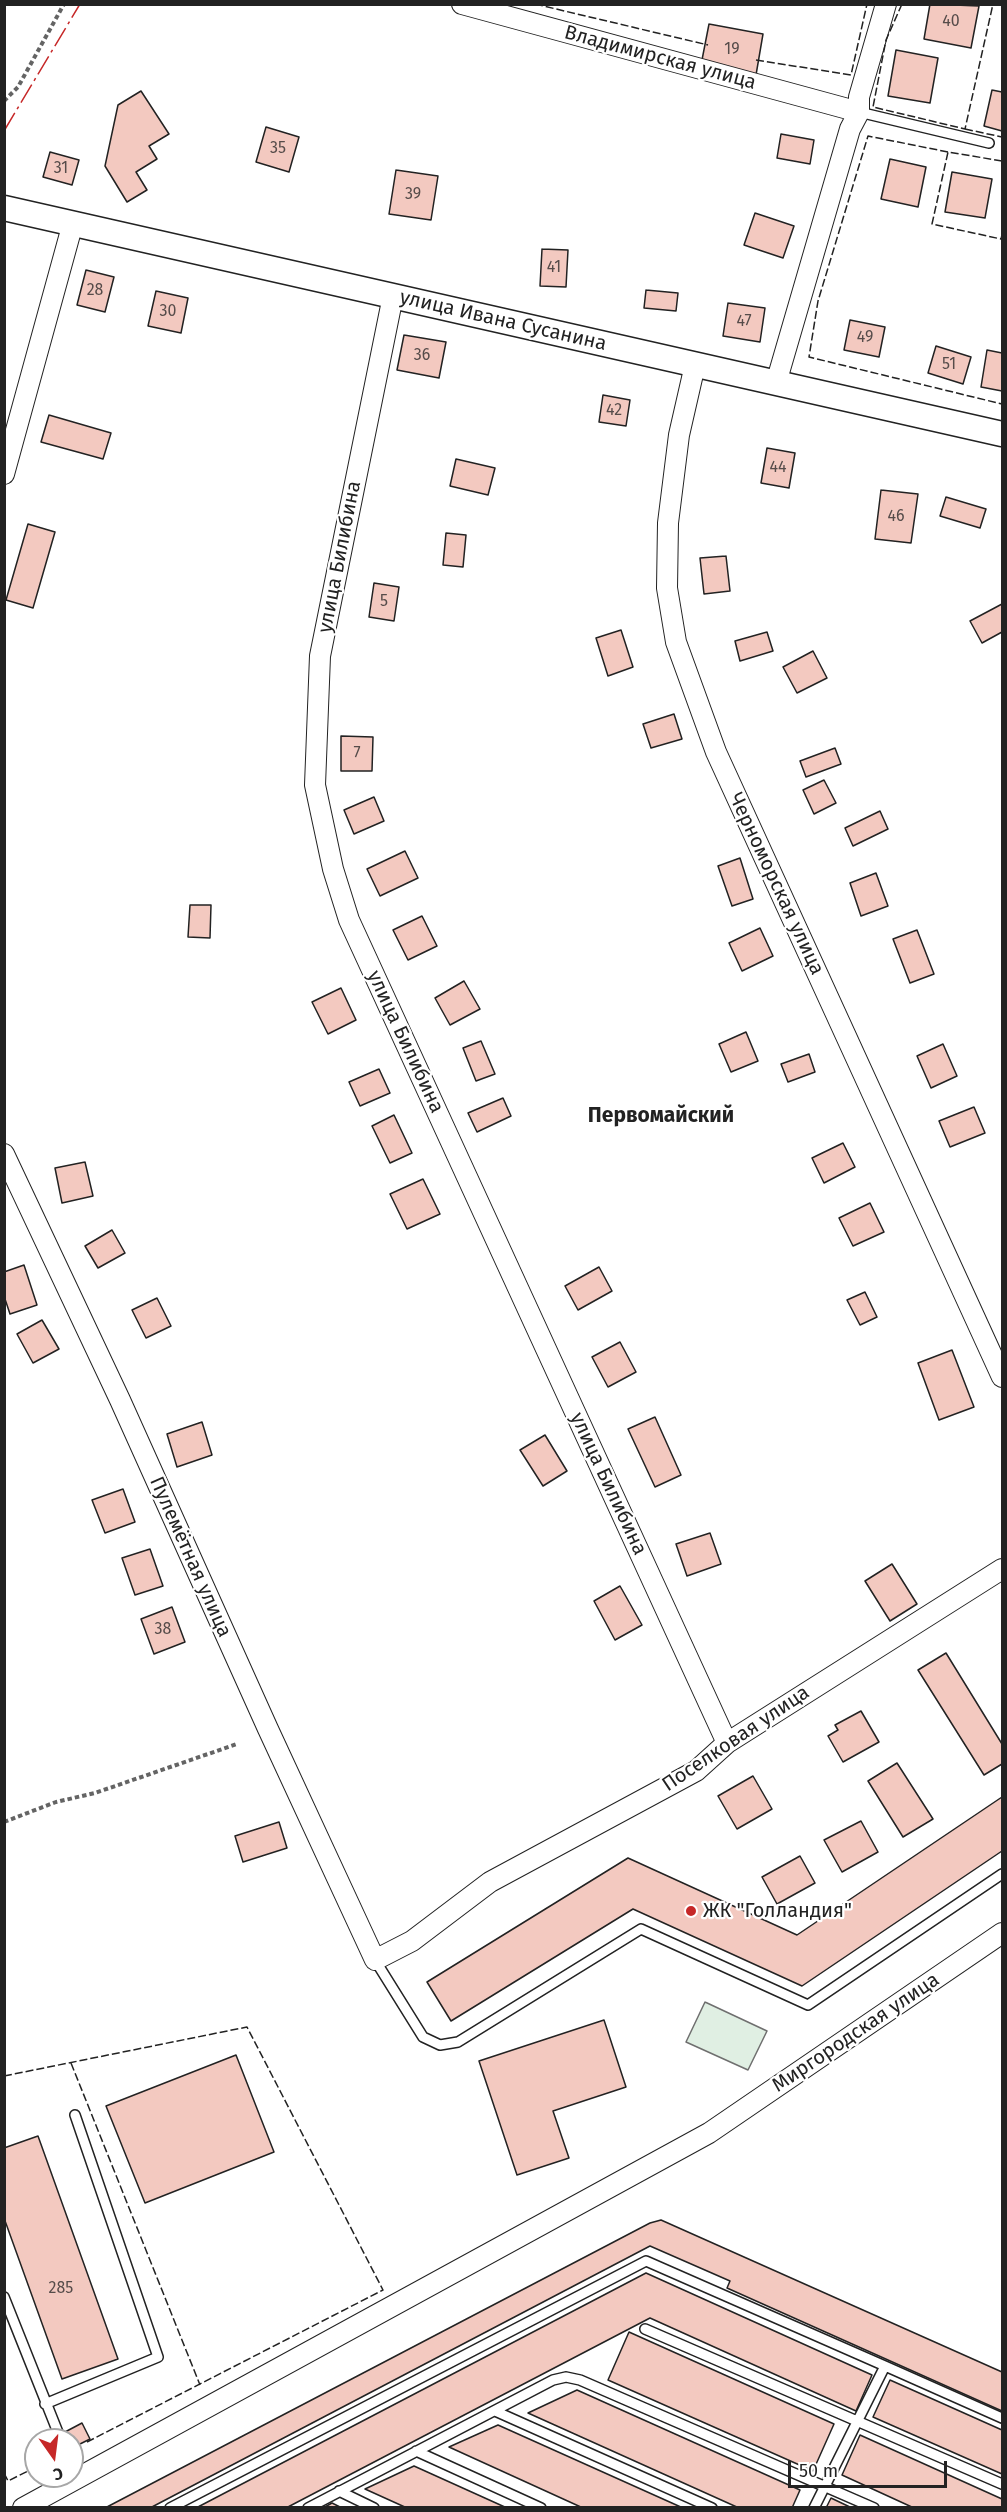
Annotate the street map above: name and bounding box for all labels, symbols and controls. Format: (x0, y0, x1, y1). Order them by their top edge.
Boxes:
house number: 40 (942, 12, 960, 32)
street label: Владимирская улица (561, 21, 759, 95)
house number: 19 (724, 40, 740, 60)
house number: 35 (270, 139, 286, 159)
house number: 31 (54, 159, 68, 179)
house number: 39 (405, 185, 421, 205)
house number: 41 (547, 258, 561, 278)
house number: 28 (87, 281, 103, 301)
street label: улица Ивана Сусанина (397, 286, 609, 356)
house number: 30 (160, 302, 176, 322)
house number: 47 (736, 312, 752, 332)
house number: 49 (857, 328, 873, 348)
house number: 36 (414, 346, 430, 366)
house number: 51 (942, 355, 956, 375)
house number: 42 (606, 401, 622, 421)
house number: 44 (769, 458, 787, 478)
street label: улица Билибина (313, 479, 367, 635)
house number: 46 (887, 507, 905, 527)
house number: 5 (380, 592, 388, 612)
house number: 7 (353, 744, 361, 764)
street label: Черноморская улица (723, 789, 829, 979)
street label: улица Билибина (361, 967, 449, 1117)
district label: Первомайский (588, 1103, 734, 1129)
street label: улица Билибина (564, 1409, 652, 1559)
street label: Пулемётная улица (144, 1473, 236, 1641)
house number: 38 (155, 1620, 171, 1640)
street label: Поселковая улица (658, 1681, 814, 1797)
place label: ЖК "Голландия" (703, 1899, 852, 1923)
marker: ЖК "Голландия" (684, 1904, 698, 1918)
street label: Миргородская улица (768, 1968, 944, 2098)
house number: 285 (49, 2279, 73, 2299)
north arrow (24, 2428, 84, 2488)
scale bar (791, 2449, 950, 2487)
text: 50 m (799, 2460, 838, 2482)
text: С (51, 2464, 65, 2484)

